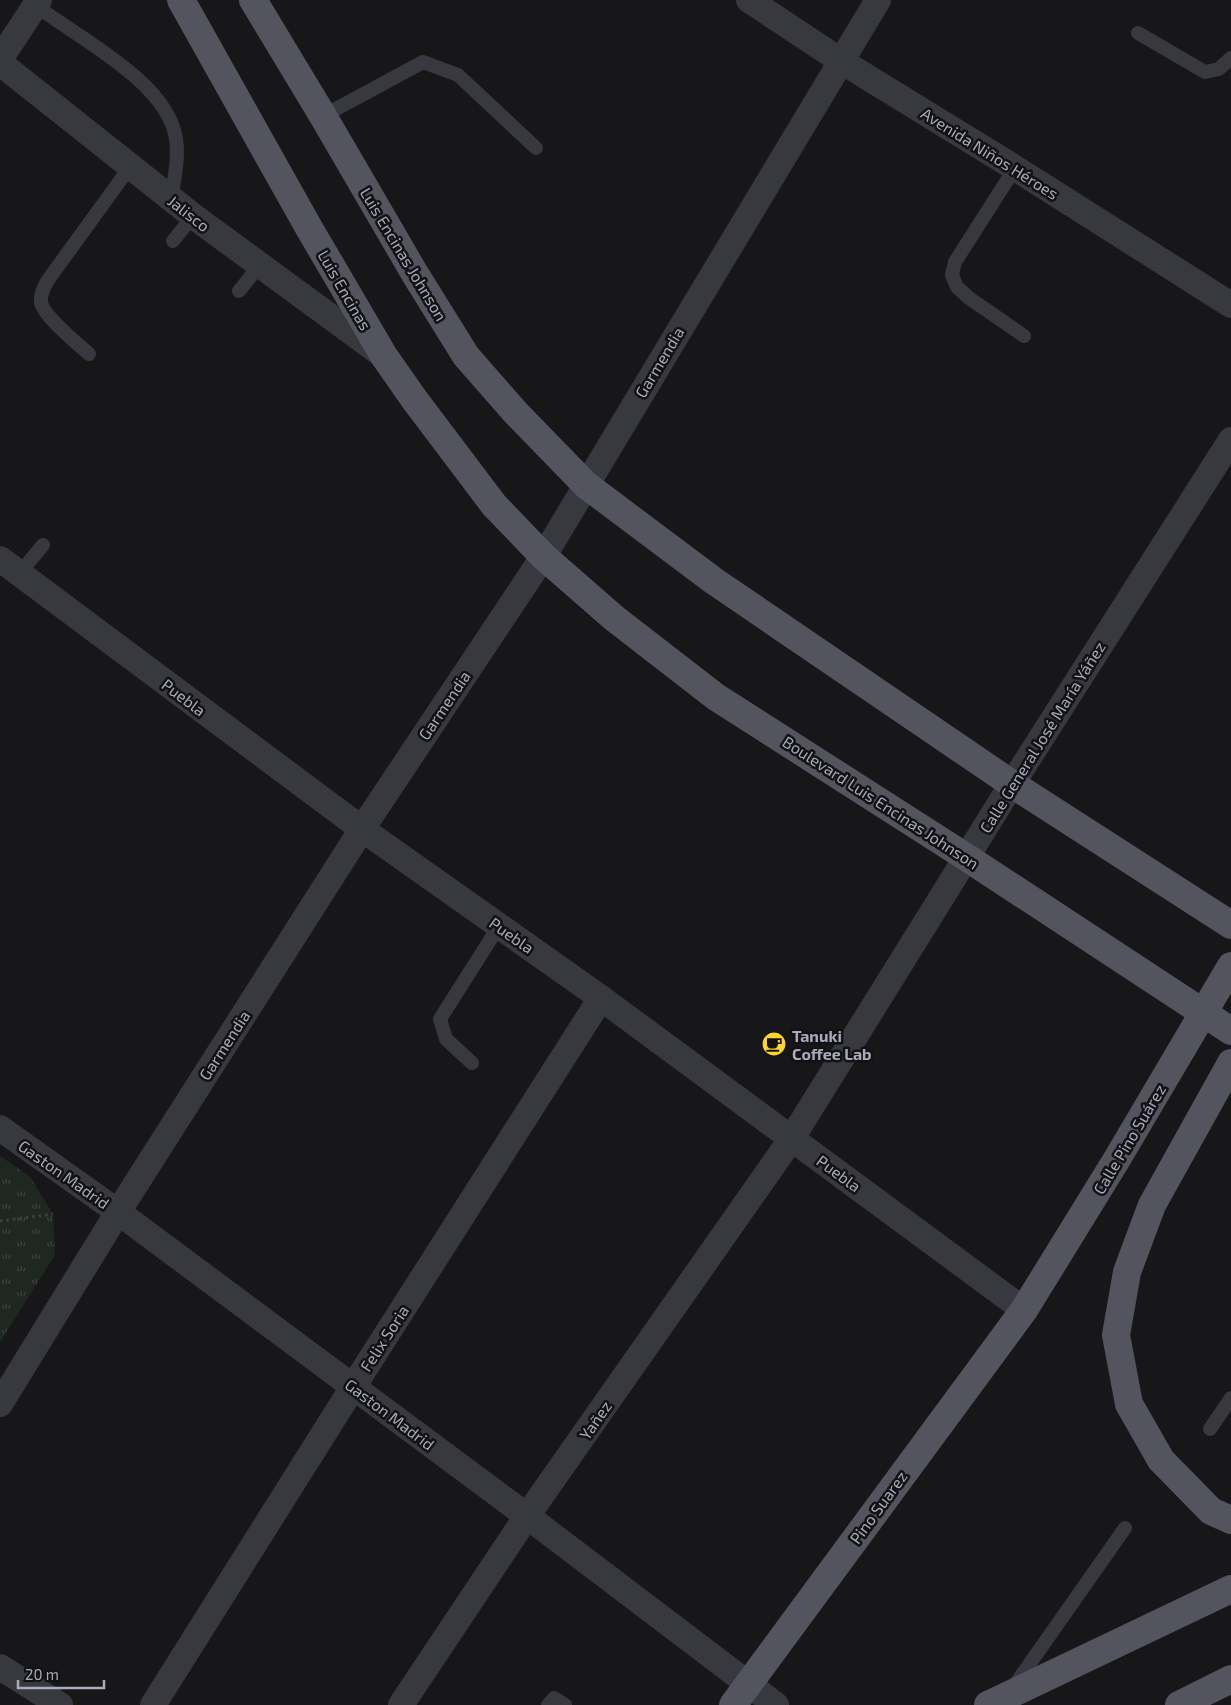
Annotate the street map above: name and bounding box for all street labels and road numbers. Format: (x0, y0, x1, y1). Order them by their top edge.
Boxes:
street label: Avenida Niños Héroes (918, 103, 1062, 203)
street label: Luis Encinas Johnson (357, 184, 451, 324)
street label: Jalisco (164, 191, 214, 235)
street label: Luis Encinas (314, 247, 376, 333)
street label: Garmendia (630, 323, 688, 401)
street label: Calle General José María Yáñez (975, 638, 1109, 836)
street label: Garmendia (414, 667, 474, 743)
street label: Puebla (158, 674, 210, 720)
street label: Boulevard Luis Encinas Johnson (779, 731, 983, 873)
street label: Puebla (486, 913, 538, 957)
street label: Garmendia (194, 1007, 254, 1083)
street label: Calle Pino Suárez (1089, 1081, 1169, 1197)
street label: Gaston Madrid (15, 1136, 113, 1212)
street label: Puebla (813, 1151, 865, 1195)
street label: Felix Soria (356, 1301, 412, 1375)
street label: Gaston Madrid (342, 1374, 438, 1454)
street label: Yañez (575, 1397, 615, 1443)
street label: Pino Suarez (845, 1467, 911, 1547)

